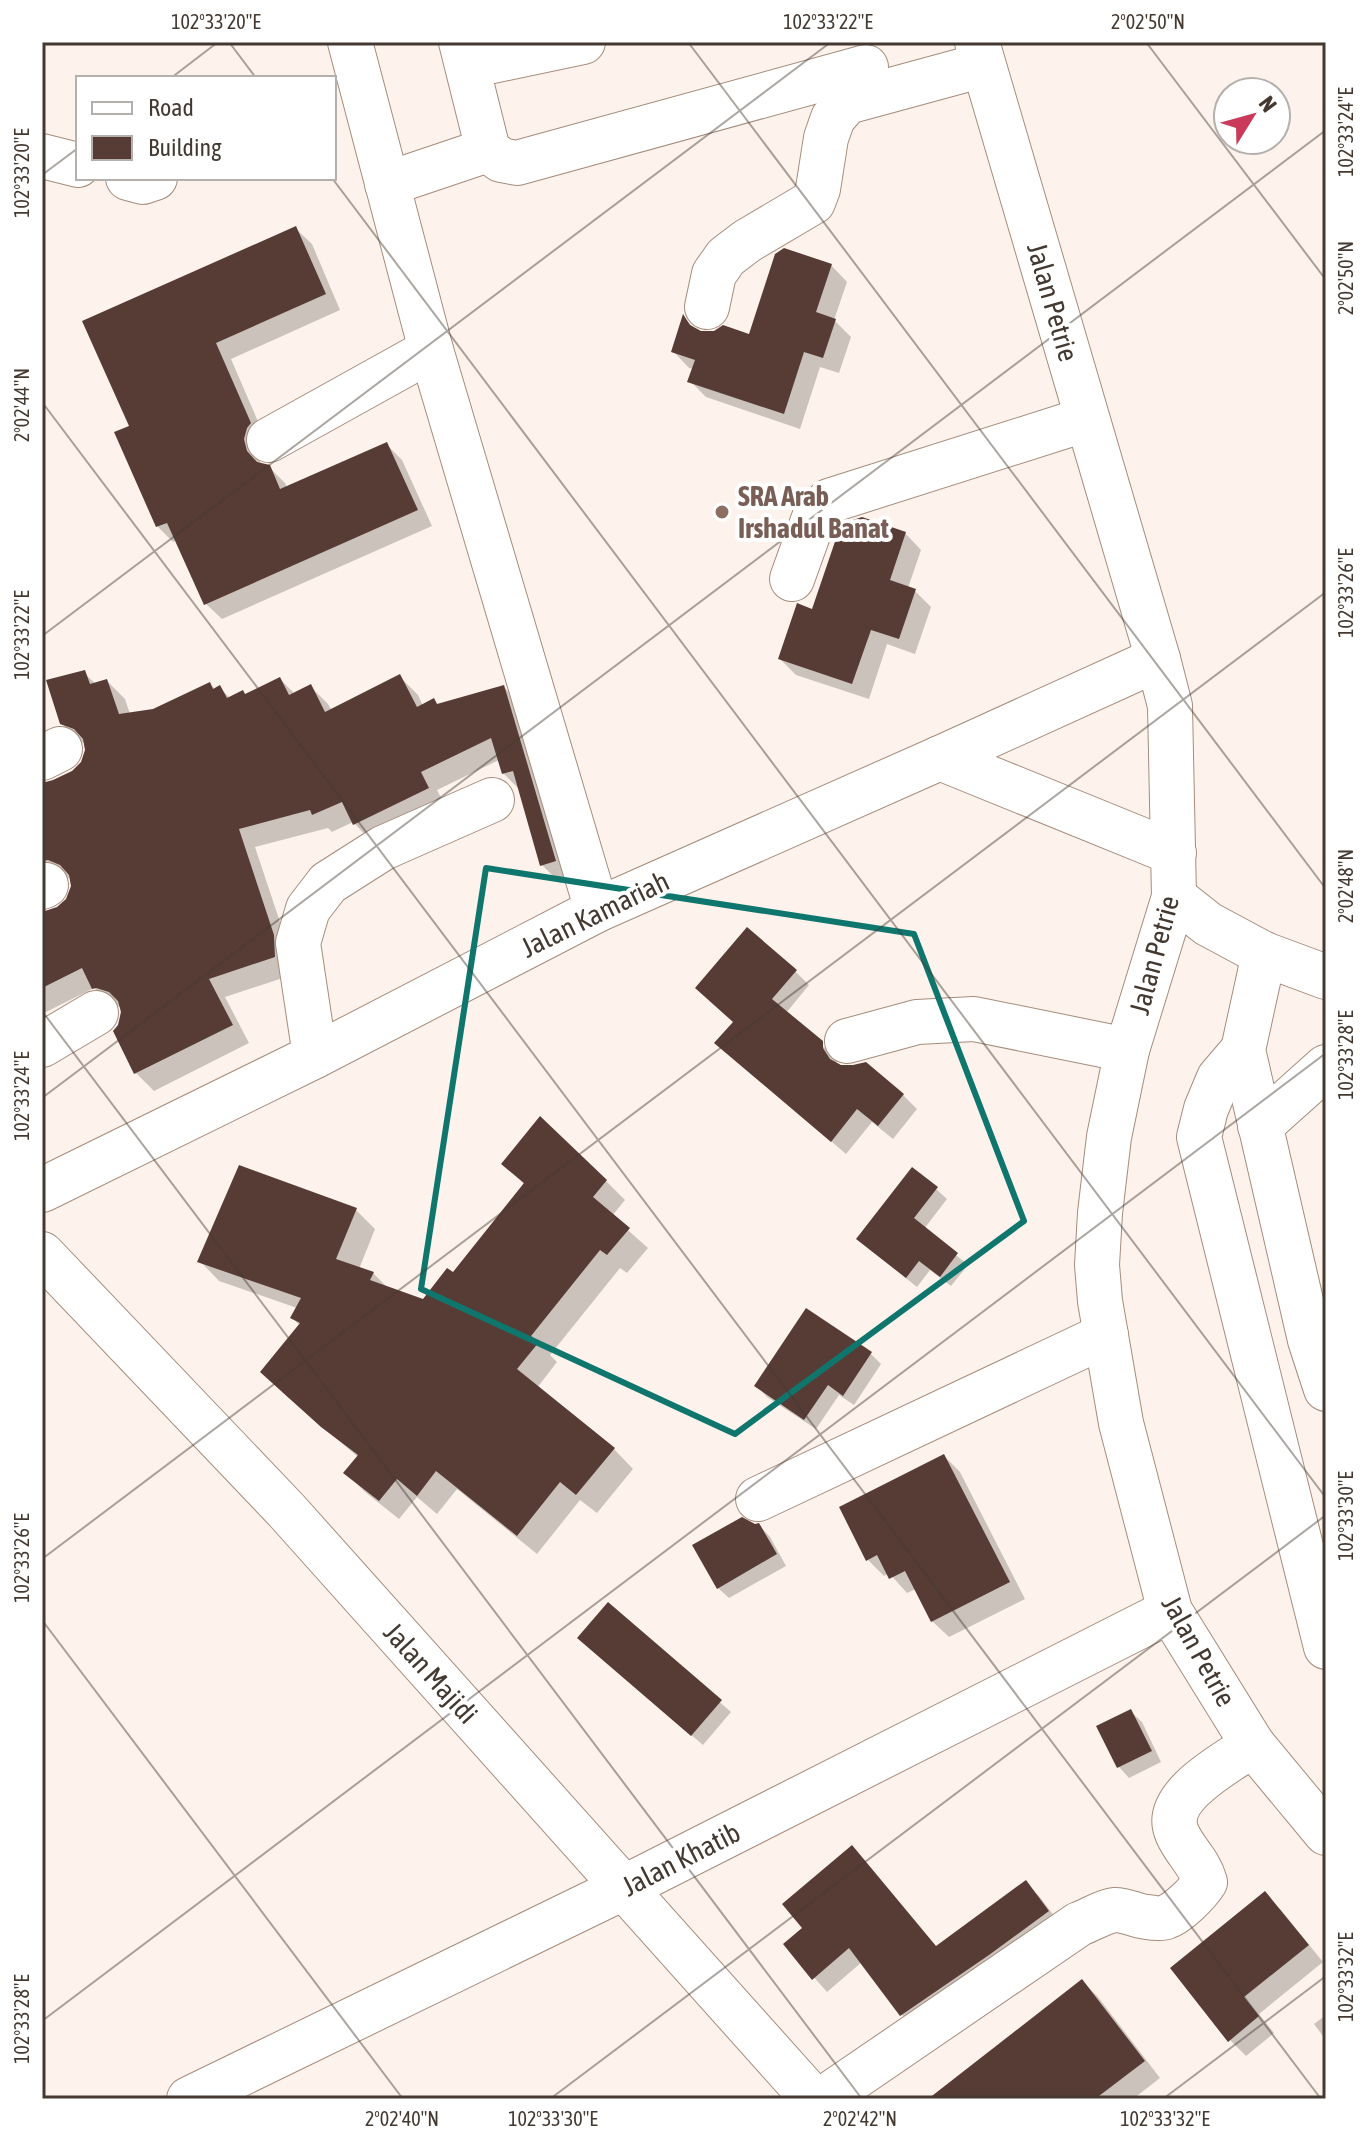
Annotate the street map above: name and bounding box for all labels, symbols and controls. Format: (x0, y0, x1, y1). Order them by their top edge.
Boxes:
text: 102°33'20"E (171, 10, 261, 33)
text: 102°33'22"E (783, 10, 873, 33)
text: 2°02'50"N (1111, 10, 1185, 33)
legend (76, 76, 336, 180)
north arrow (1212, 76, 1292, 156)
text: 102°33'24"E (1334, 87, 1357, 177)
text: N (1254, 91, 1282, 117)
text: Road (148, 94, 194, 121)
text: 102°33'20"E (10, 128, 33, 218)
text: Building (148, 134, 222, 161)
street label: Jalan Petrie (1021, 239, 1085, 365)
text: 2°02'50"N (1334, 241, 1357, 315)
text: 2°02'44"N (10, 368, 33, 442)
place label: SRA Arab Irshadul Banat (738, 480, 889, 544)
marker: SRA Arab Irshadul Banat (713, 503, 731, 521)
text: 102°33'26"E (1334, 548, 1357, 638)
text: 102°33'22"E (10, 590, 33, 680)
text: 2°02'48"N (1334, 849, 1357, 923)
street label: Jalan Kamariah (516, 864, 674, 964)
street label: Jalan Petrie (1123, 892, 1185, 1018)
text: 102°33'28"E (1334, 1010, 1357, 1100)
text: 102°33'24"E (10, 1051, 33, 1141)
text: 102°33'30"E (1334, 1471, 1357, 1561)
text: 102°33'26"E (10, 1513, 33, 1603)
street label: Jalan Petrie (1156, 1590, 1242, 1712)
street label: Jalan Majidi (378, 1616, 484, 1730)
street label: Jalan Khatib (617, 1816, 745, 1902)
text: 102°33'32"E (1334, 1932, 1357, 2022)
text: 102°33'28"E (10, 1974, 33, 2064)
text: 2°02'40"N (365, 2107, 439, 2130)
text: 102°33'30"E (508, 2107, 598, 2130)
text: 2°02'42"N (823, 2107, 897, 2130)
text: 102°33'32"E (1120, 2107, 1210, 2130)

